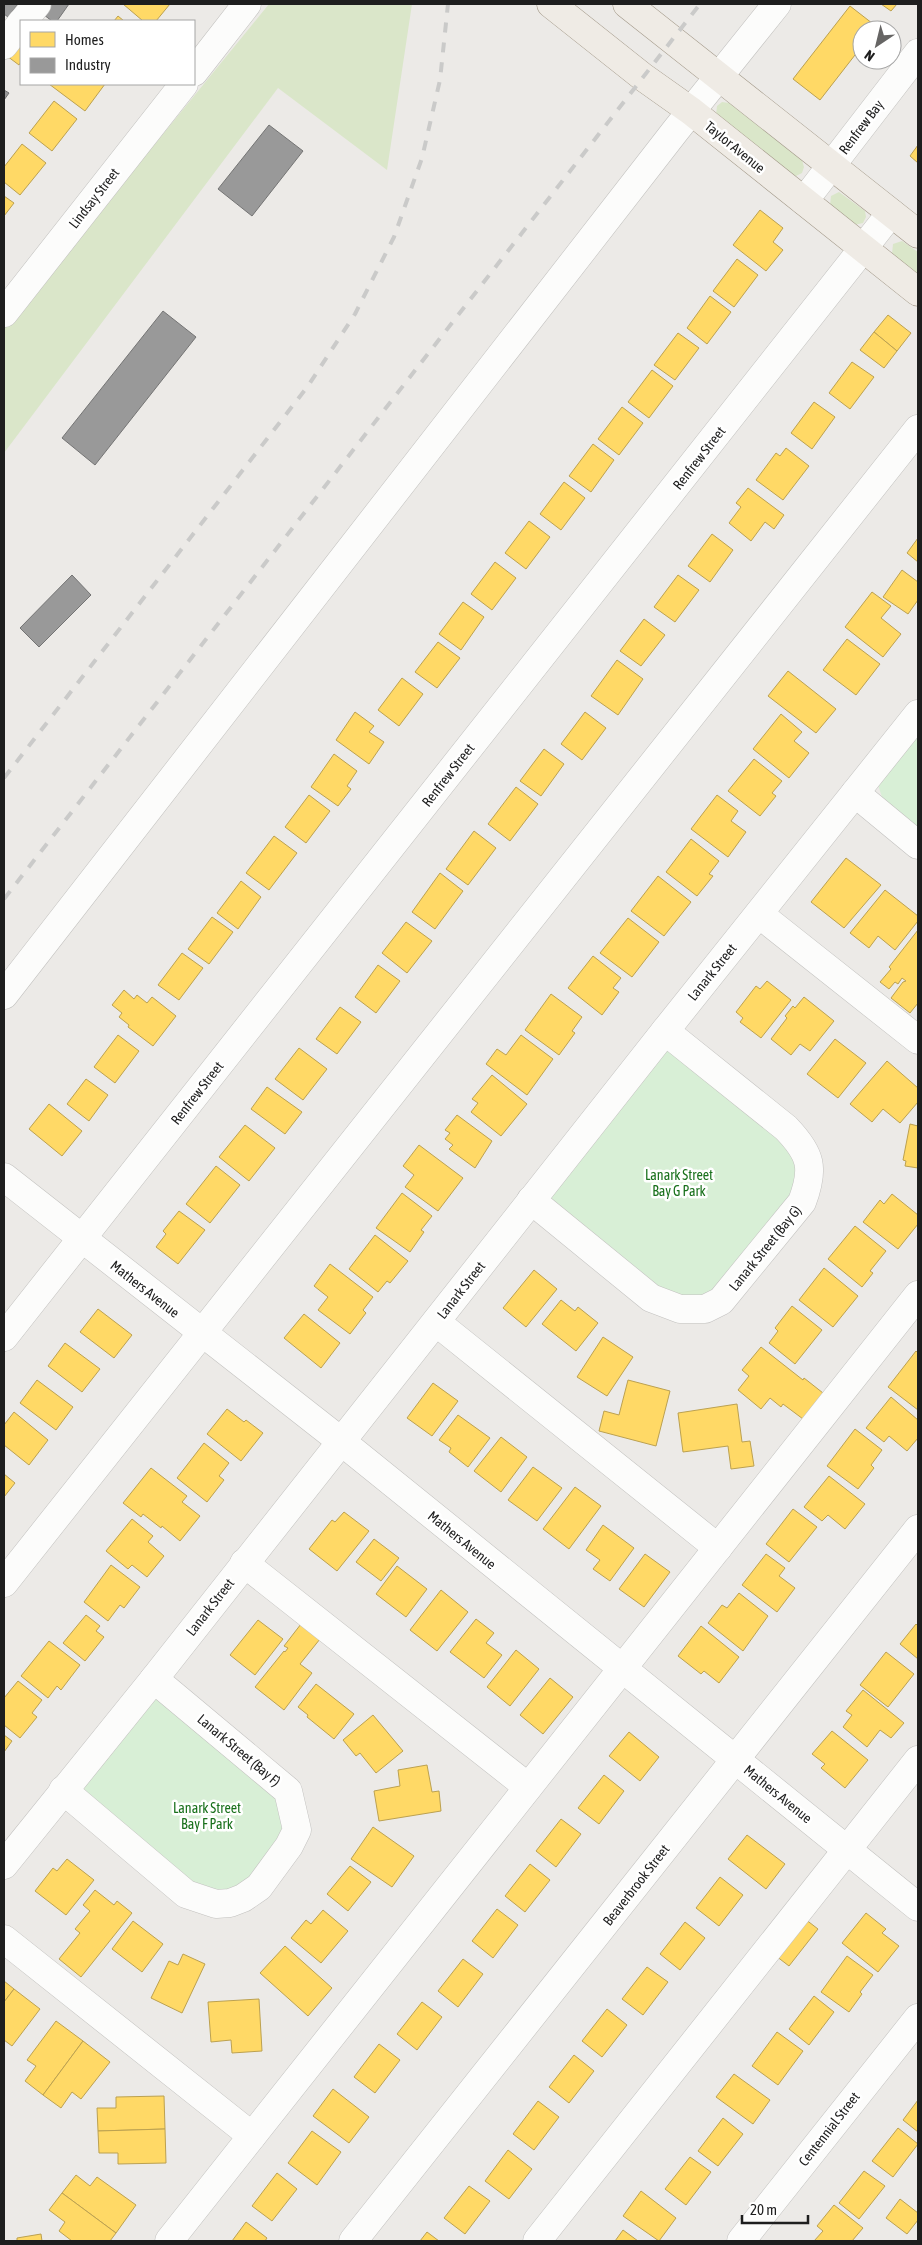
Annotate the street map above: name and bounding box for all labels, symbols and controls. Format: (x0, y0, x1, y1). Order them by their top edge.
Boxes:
legend (20, 20, 195, 85)
north arrow (852, 20, 902, 70)
text: Homes (65, 31, 104, 48)
text: N (862, 47, 878, 65)
text: Industry (65, 56, 111, 73)
street label: Renfrew Bay (835, 97, 887, 157)
street label: Taylor Avenue (702, 118, 768, 176)
street label: Lindsay Street (66, 165, 122, 231)
street label: Renfrew Street (669, 423, 729, 493)
street label: Renfrew Street (418, 740, 478, 810)
street label: Lanark Street (684, 940, 740, 1004)
street label: Renfrew Street (167, 1058, 227, 1128)
park label: Lanark Street Bay G Park (645, 1167, 713, 1199)
street label: Lanark Street (Bay G) (726, 1202, 804, 1294)
street label: Mathers Avenue (107, 1257, 183, 1321)
street label: Lanark Street (434, 1258, 488, 1322)
street label: Mathers Avenue (425, 1508, 499, 1572)
street label: Lanark Street (183, 1575, 237, 1639)
street label: Lanark Street (Bay F) (194, 1711, 284, 1789)
street label: Mathers Avenue (741, 1762, 815, 1826)
park label: Lanark Street Bay F Park (173, 1800, 241, 1832)
street label: Beaverbrook Street (599, 1841, 673, 1929)
street label: Centennial Street (795, 2089, 863, 2169)
scale bar (742, 2192, 808, 2224)
text: 20 m (750, 2201, 777, 2218)

